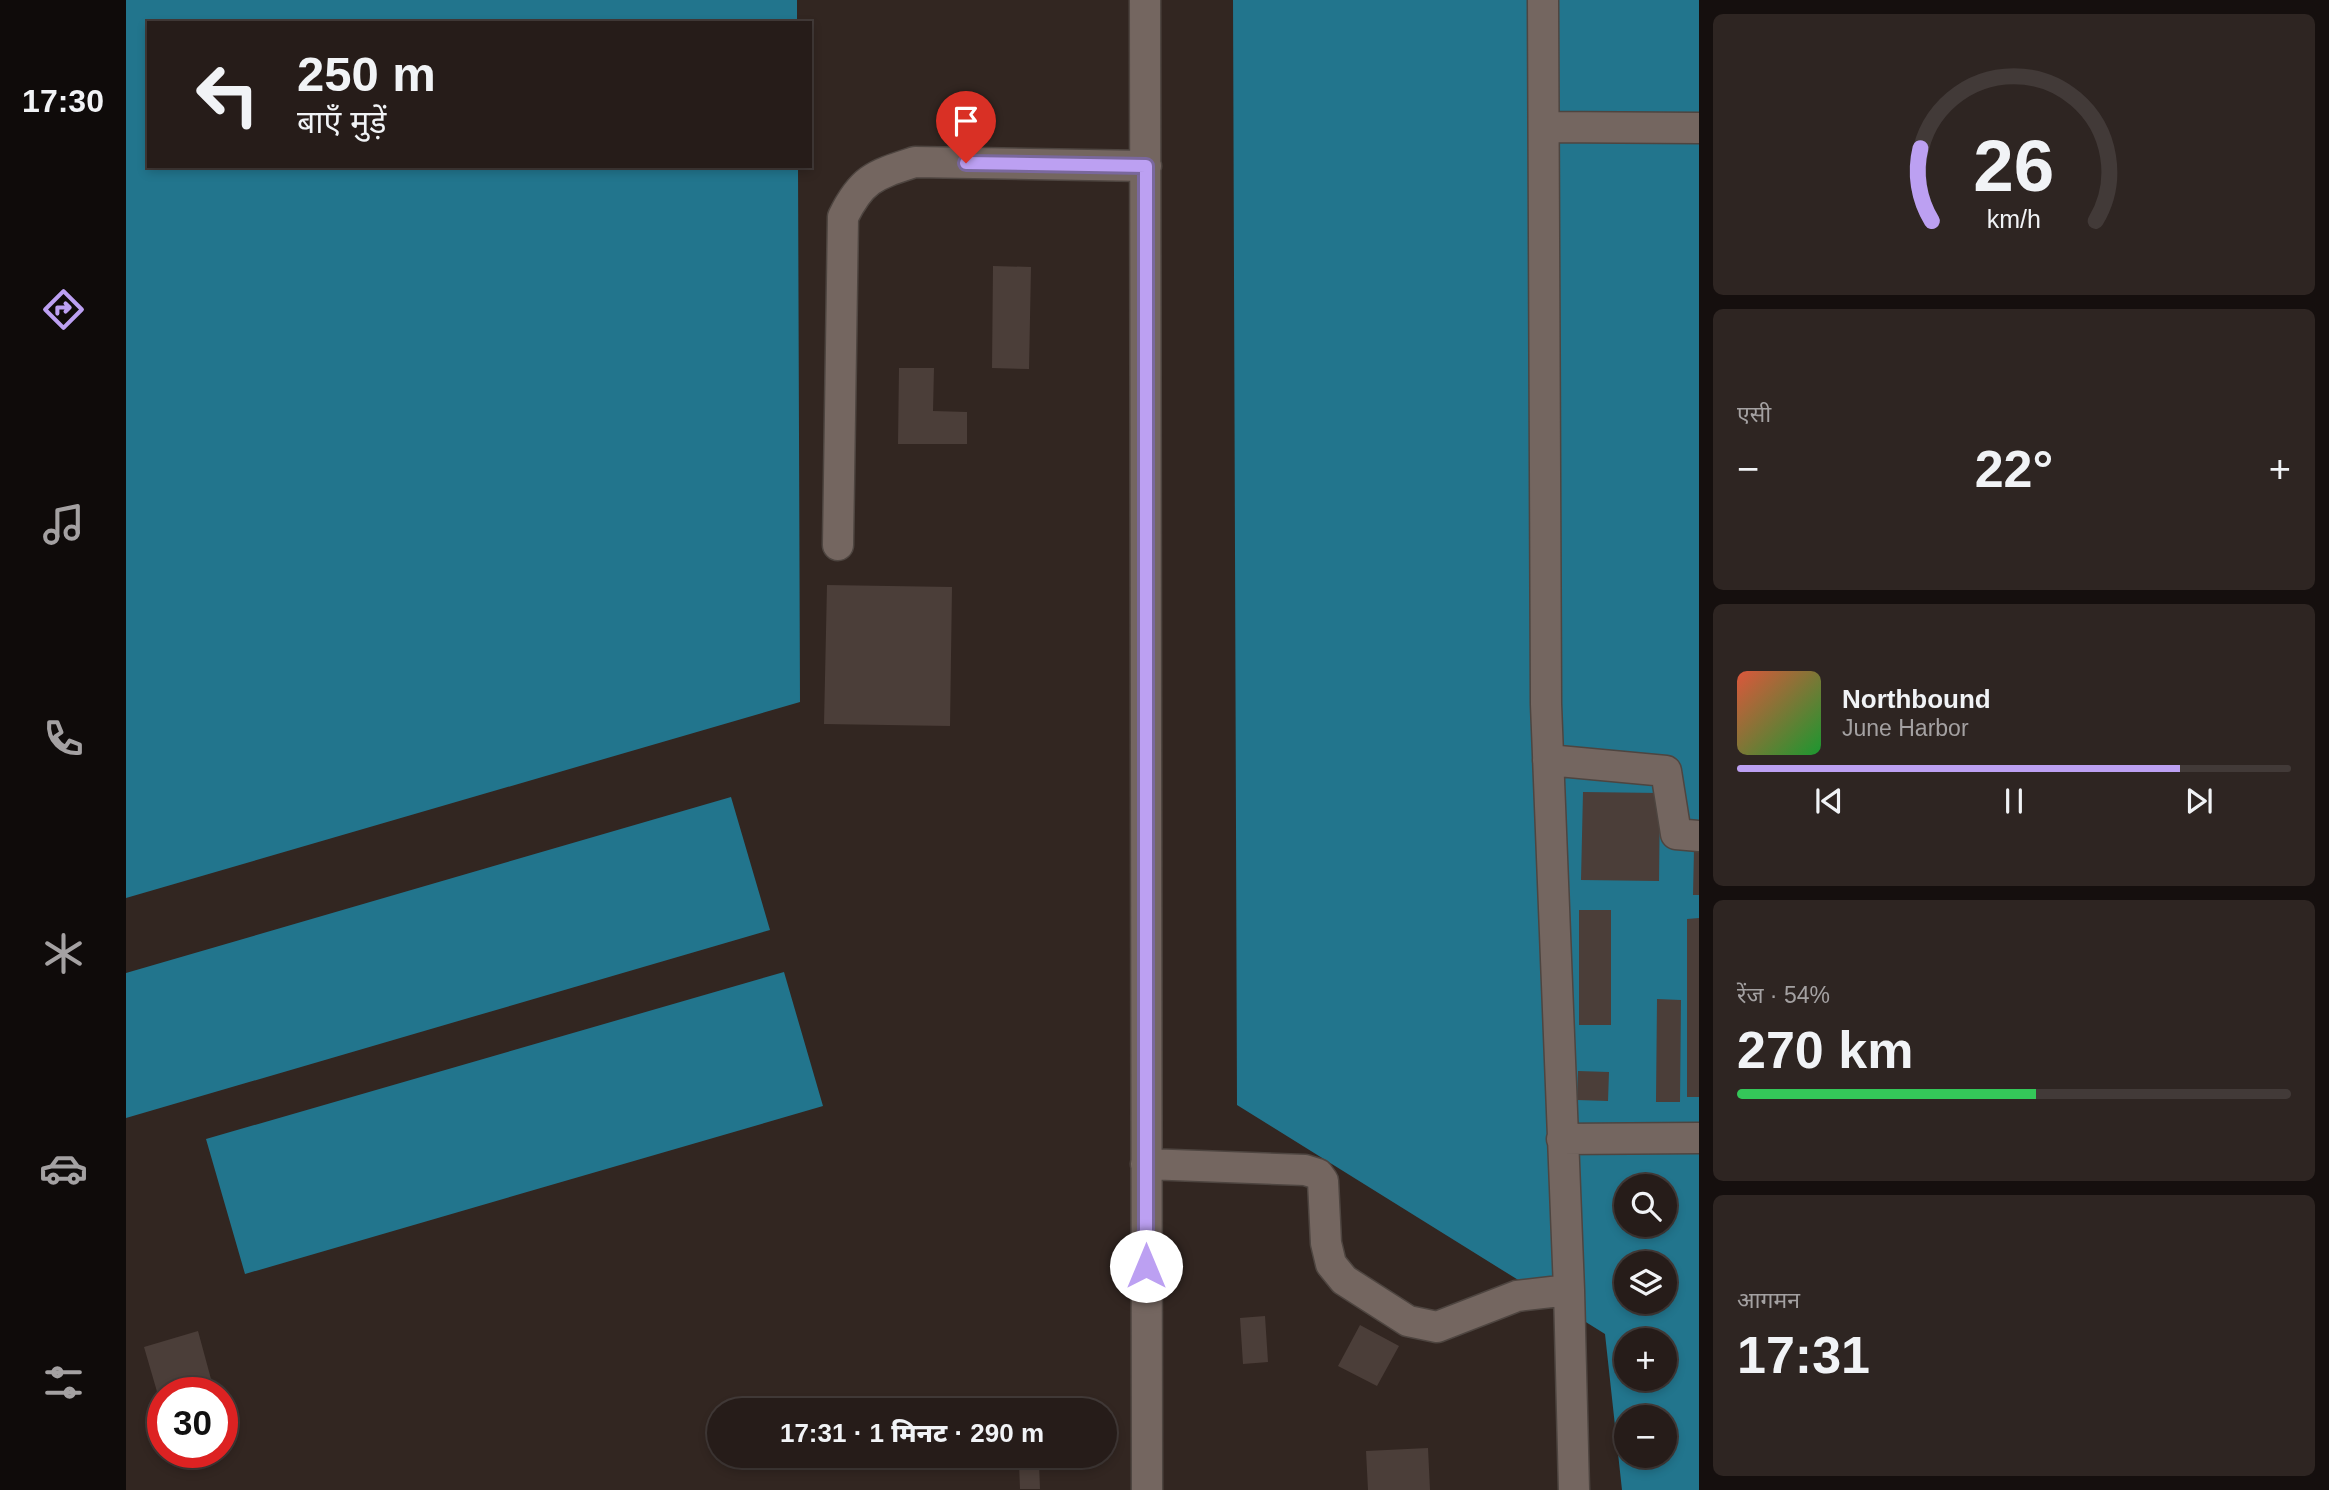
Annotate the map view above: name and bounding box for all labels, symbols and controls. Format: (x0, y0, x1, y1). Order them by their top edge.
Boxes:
text: 250 m (297, 47, 436, 101)
icon: left (182, 49, 273, 140)
text: 17:30 (22, 83, 104, 119)
pin (936, 91, 996, 163)
icon: arrive (947, 102, 985, 140)
text: बाएँ मुड़ें (297, 104, 386, 140)
text: 26 (1974, 125, 2054, 206)
text: km/h (1987, 204, 2041, 232)
icon: directions (39, 285, 88, 334)
text: एसी (1737, 401, 1771, 427)
text: 22° (1975, 440, 2053, 498)
text: − (1737, 448, 1759, 490)
text: + (2269, 448, 2291, 490)
icon: music (39, 500, 88, 549)
text: Northbound (1842, 684, 1991, 714)
icon: phone (39, 714, 88, 763)
text: June Harbor (1842, 715, 1969, 741)
icon: previous (1810, 782, 1848, 820)
icon: pause (1995, 782, 2033, 820)
icon: next (2180, 782, 2218, 820)
icon: climate (39, 929, 88, 978)
text: रेंज · 54% (1737, 982, 1830, 1008)
text: 270 km (1737, 1021, 1913, 1079)
icon: car (39, 1144, 88, 1193)
map controls (1614, 1174, 1677, 1468)
button: search (1614, 1174, 1677, 1237)
position arrow (1109, 1229, 1183, 1303)
button: layers (1614, 1251, 1677, 1314)
text: आगमन (1737, 1287, 1800, 1313)
text: 17:31 (1737, 1326, 1870, 1384)
button: + (1614, 1328, 1677, 1391)
icon: filters (39, 1358, 88, 1407)
speed limit sign: 30 (147, 1377, 238, 1468)
button: − (1614, 1405, 1677, 1468)
text: 17:31 · 1 मिनट · 290 m (780, 1418, 1044, 1448)

